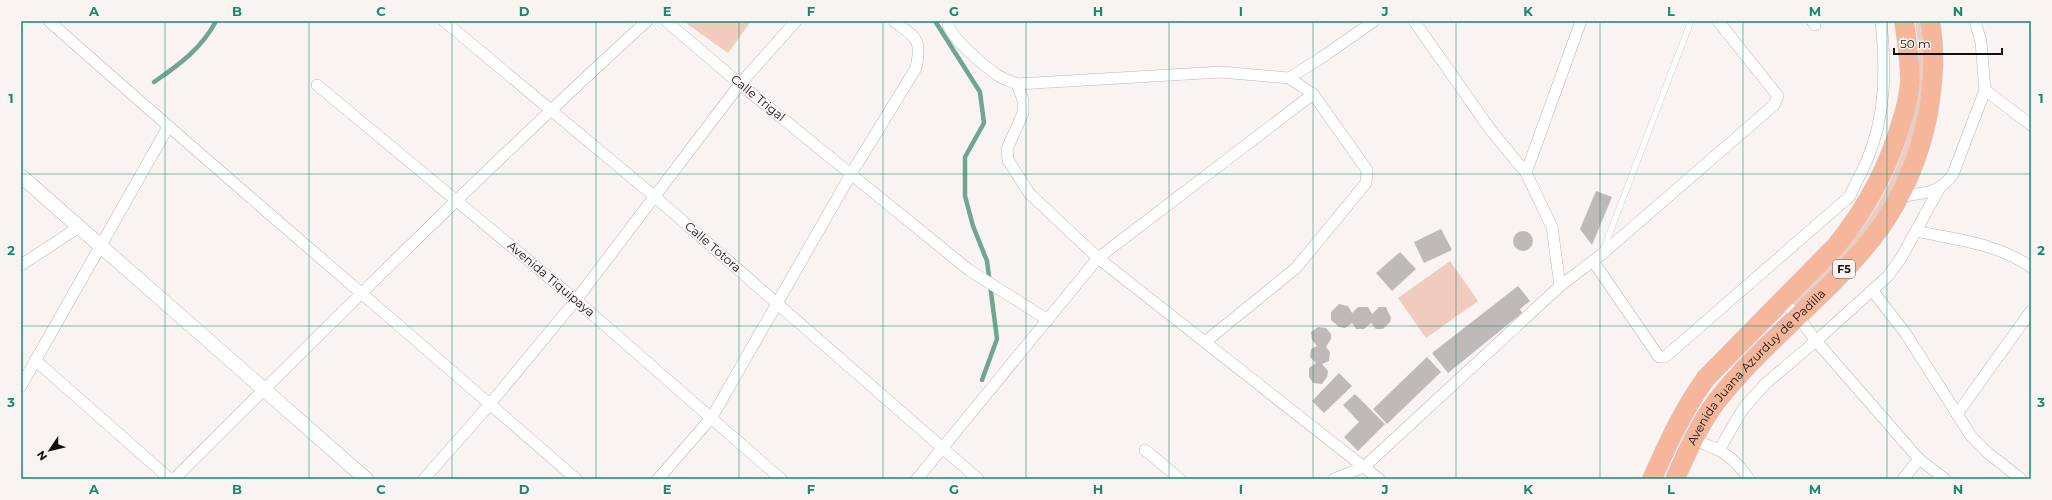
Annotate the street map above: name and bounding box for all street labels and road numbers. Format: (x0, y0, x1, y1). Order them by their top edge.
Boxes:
street label: Calle Trigal (728, 71, 789, 124)
street label: Calle Totora (682, 218, 745, 275)
street label: Avenida Tiquipaya (505, 238, 598, 320)
road number: F5 (1833, 260, 1855, 278)
street label: Avenida Juana Azurduy de Padilla (1684, 286, 1828, 447)

